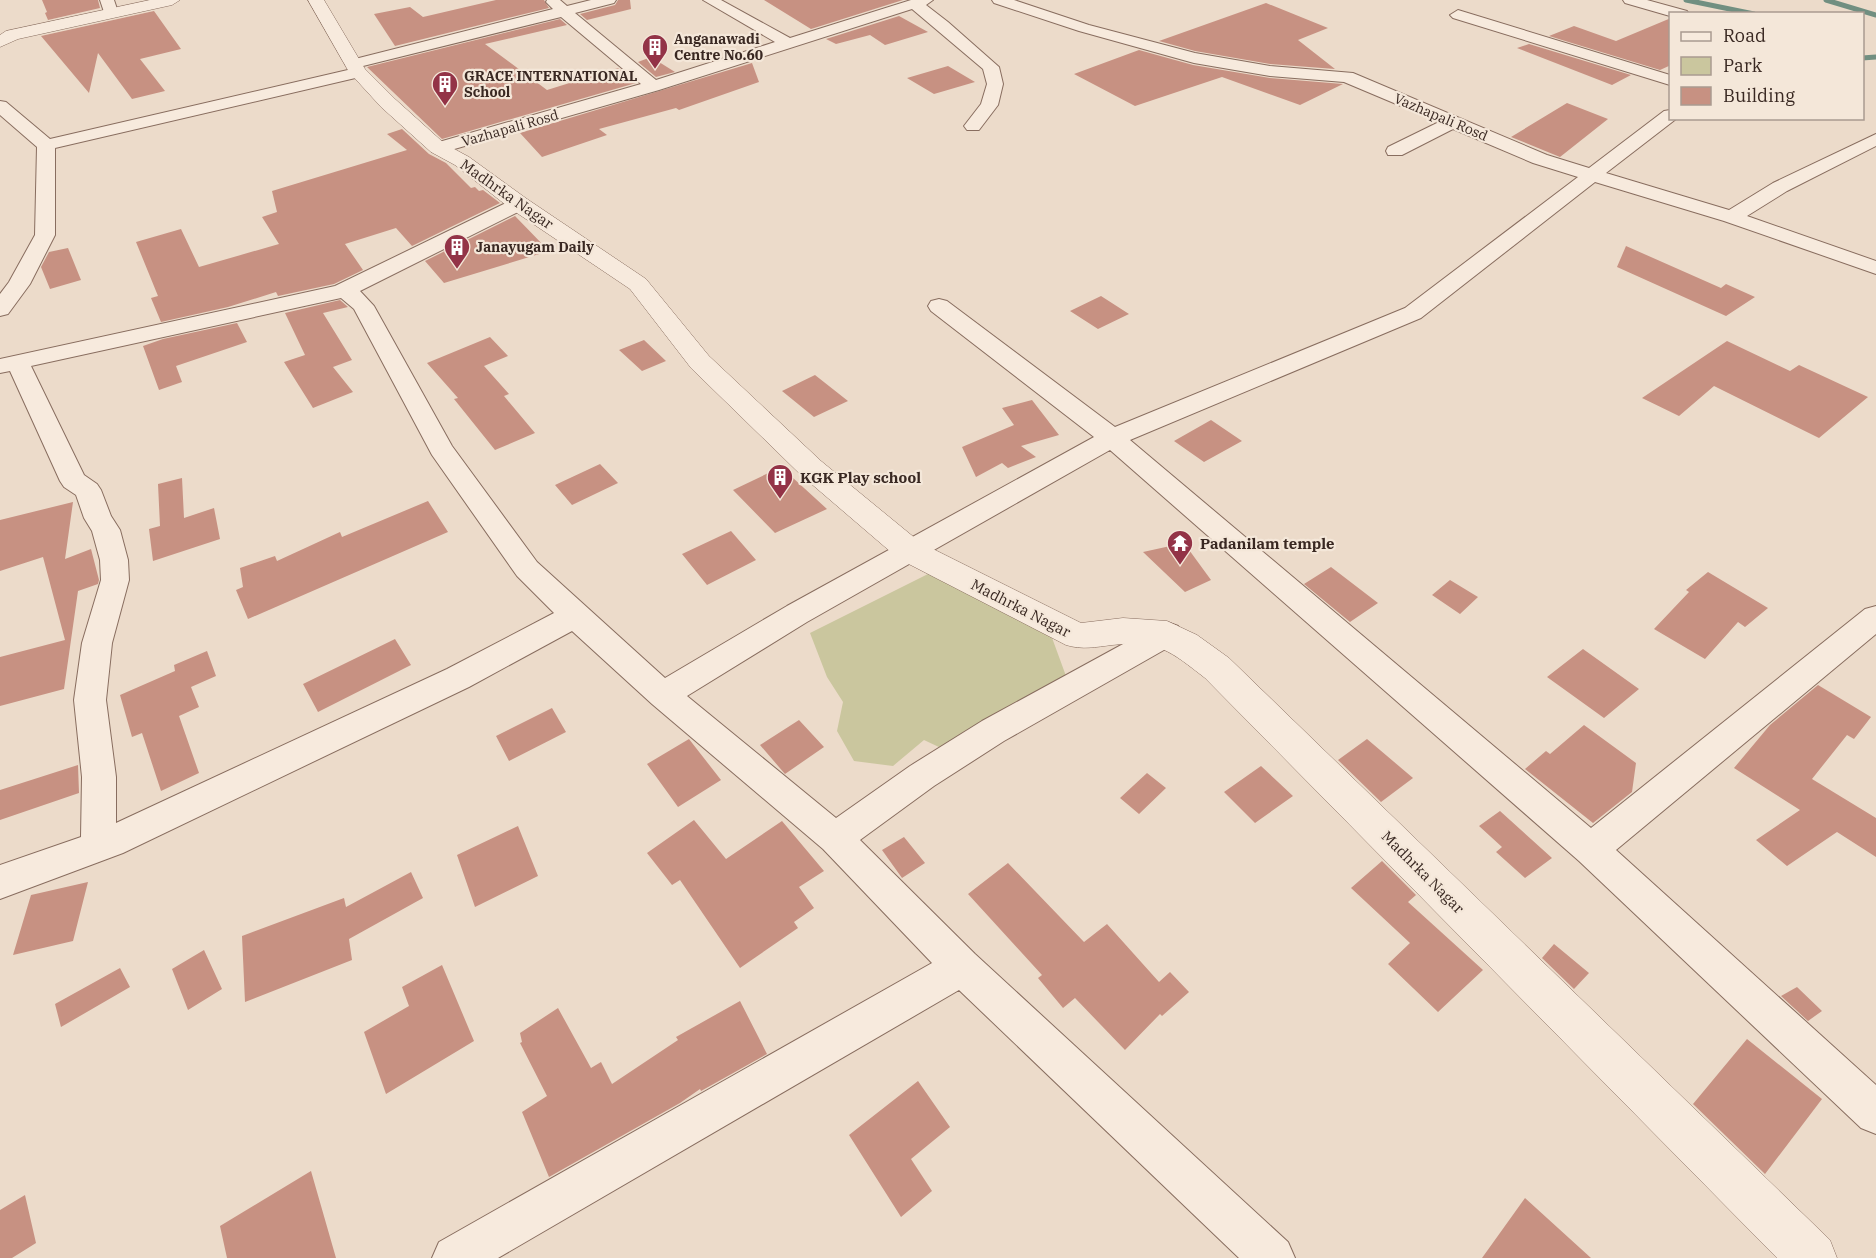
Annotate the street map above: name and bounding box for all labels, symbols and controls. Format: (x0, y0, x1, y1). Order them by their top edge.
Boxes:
legend (1669, 12, 1864, 120)
text: Road (1723, 24, 1766, 47)
place label: Anganawadi Centre No.60 (674, 30, 763, 64)
building icon: Anganawadi Centre No.60 (640, 32, 670, 70)
text: Park (1723, 54, 1763, 77)
place label: GRACE INTERNATIONAL School (464, 67, 638, 101)
building icon: GRACE INTERNATIONAL School (430, 69, 460, 107)
text: Building (1723, 84, 1795, 107)
street label: Vazhapali Rosd (1391, 89, 1491, 145)
street label: Vazhapali Rosd (459, 105, 561, 150)
street label: Madhrka Nagar (457, 155, 558, 233)
building icon: Janayugam Daily (442, 232, 472, 270)
place label: Janayugam Daily (476, 238, 594, 256)
building icon: KGK Play school (765, 462, 795, 500)
place label: KGK Play school (800, 468, 921, 487)
temple icon: Padanilam temple (1165, 528, 1195, 566)
place label: Padanilam temple (1200, 534, 1335, 553)
street label: Madhrka Nagar (968, 575, 1074, 641)
street label: Madhrka Nagar (1378, 827, 1469, 918)

